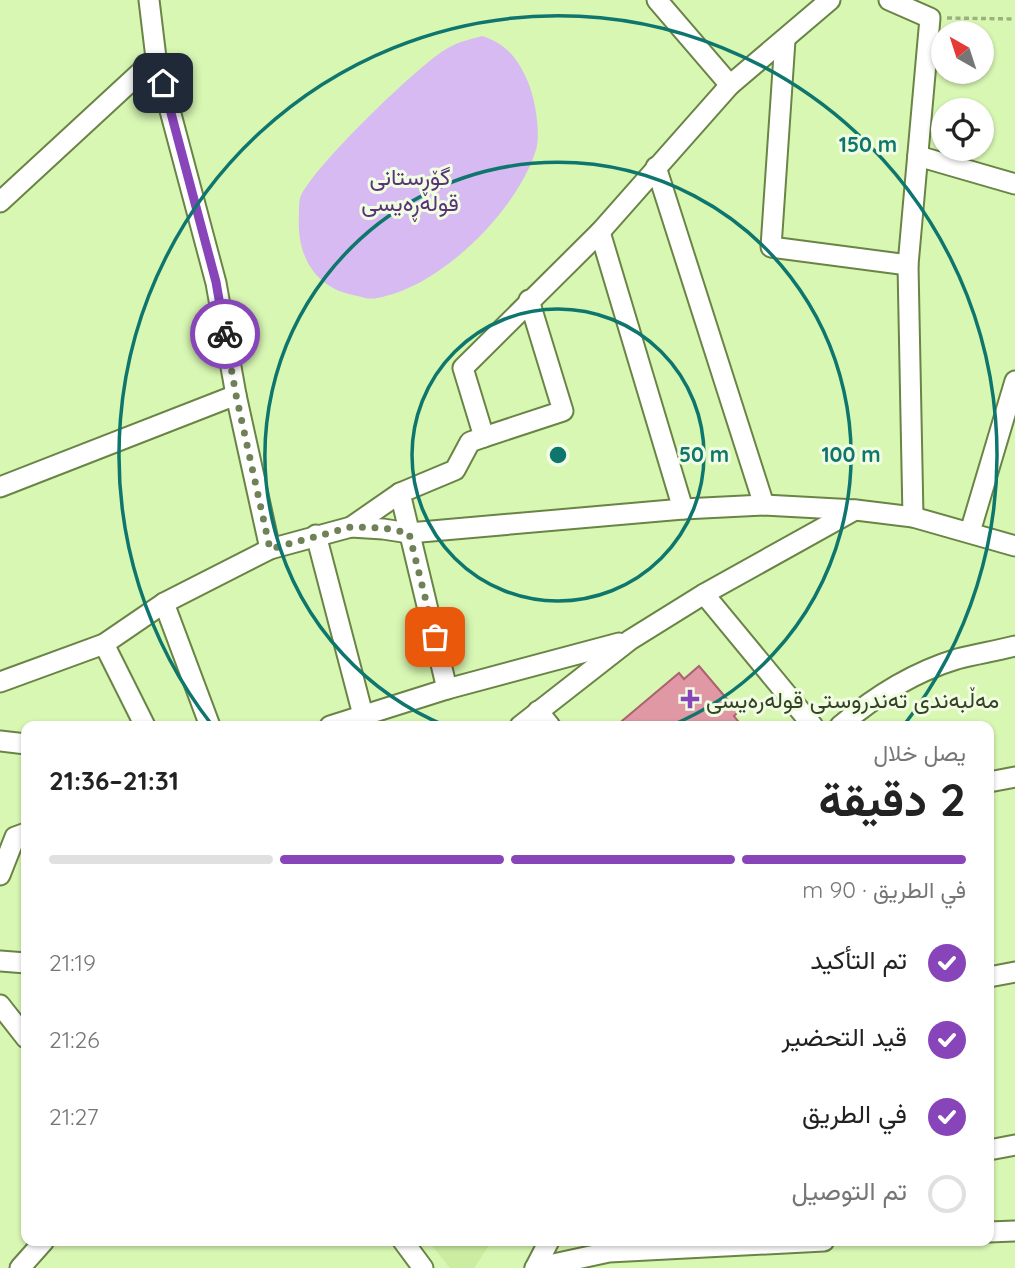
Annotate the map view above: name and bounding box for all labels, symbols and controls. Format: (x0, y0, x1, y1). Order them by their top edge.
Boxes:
north arrow (931, 21, 994, 84)
map controls (931, 21, 994, 161)
pin (133, 53, 193, 113)
icon: home (144, 64, 182, 102)
button: locate (931, 98, 994, 161)
text: 150 m (839, 131, 897, 157)
park label: گۆڕستانی قولەڕەیسی (361, 162, 459, 222)
courier (190, 299, 260, 369)
icon: bike (206, 315, 244, 353)
text: 50 m (679, 441, 729, 467)
text: 100 m (821, 441, 881, 467)
centre of rings (546, 443, 570, 467)
pin (405, 607, 465, 667)
icon: bag (416, 618, 454, 656)
place label: مەڵبەندی تەندروستی قولەرەیسی (706, 685, 999, 715)
marker: مەڵبەندی تەندروستی قولەرەیسی (680, 689, 700, 709)
text: يصل خلال (873, 738, 966, 767)
text: 21:31–21:36 (49, 764, 179, 797)
text: 2 دقيقة (818, 770, 966, 828)
text: في الطريق · 90 m (802, 875, 966, 904)
text: تم التأكيد (810, 943, 907, 976)
icon: check (928, 944, 966, 982)
text: 21:19 (49, 948, 96, 977)
text: قيد التحضير (781, 1020, 907, 1053)
icon: check (928, 1021, 966, 1059)
text: 21:26 (49, 1025, 100, 1054)
text: في الطريق (802, 1097, 907, 1130)
icon: check (928, 1098, 966, 1136)
text: 21:27 (49, 1102, 99, 1131)
text: تم التوصيل (792, 1174, 907, 1207)

